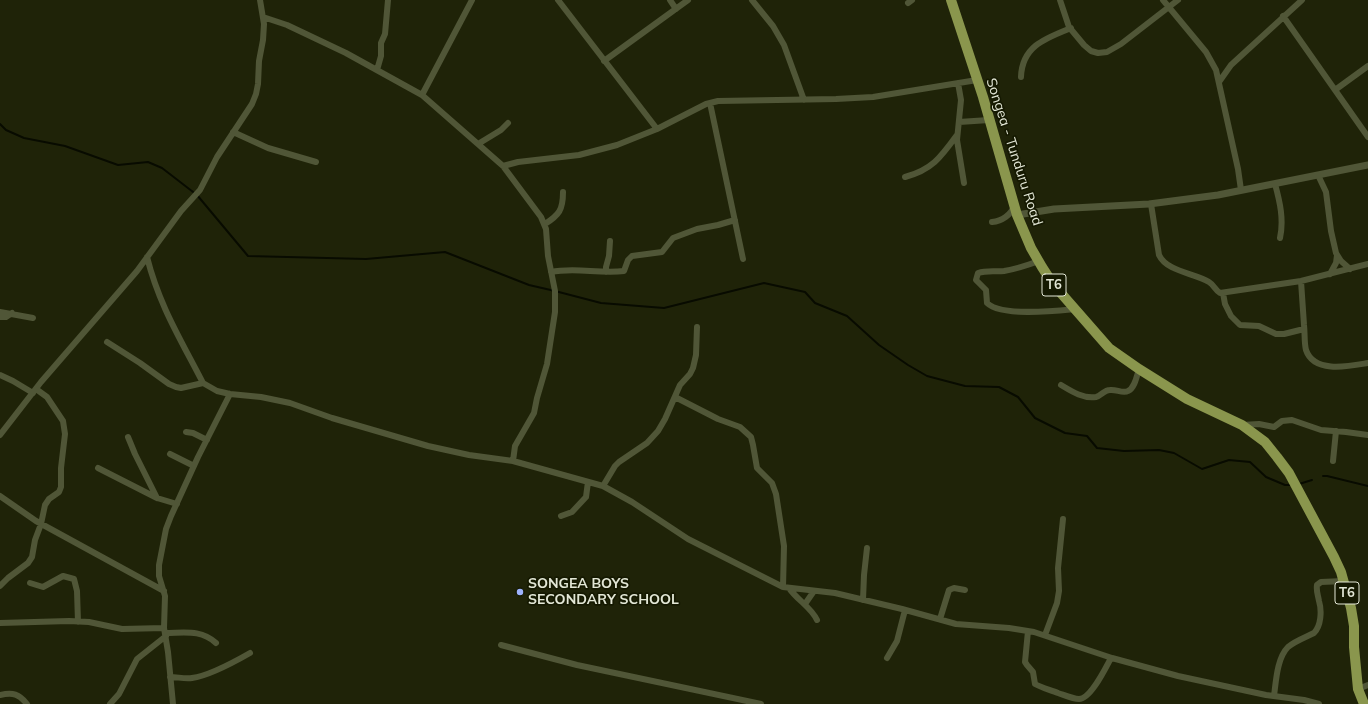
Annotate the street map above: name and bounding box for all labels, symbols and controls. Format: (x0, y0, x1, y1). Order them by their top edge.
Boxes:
street label: Songea - Tunduru Road (982, 76, 1046, 228)
road number: T6 (1042, 274, 1066, 296)
place label: SONGEA BOYS SECONDARY SCHOOL (528, 576, 679, 608)
road number: T6 (1335, 582, 1359, 604)
marker: SONGEA BOYS SECONDARY SCHOOL (515, 587, 525, 597)

